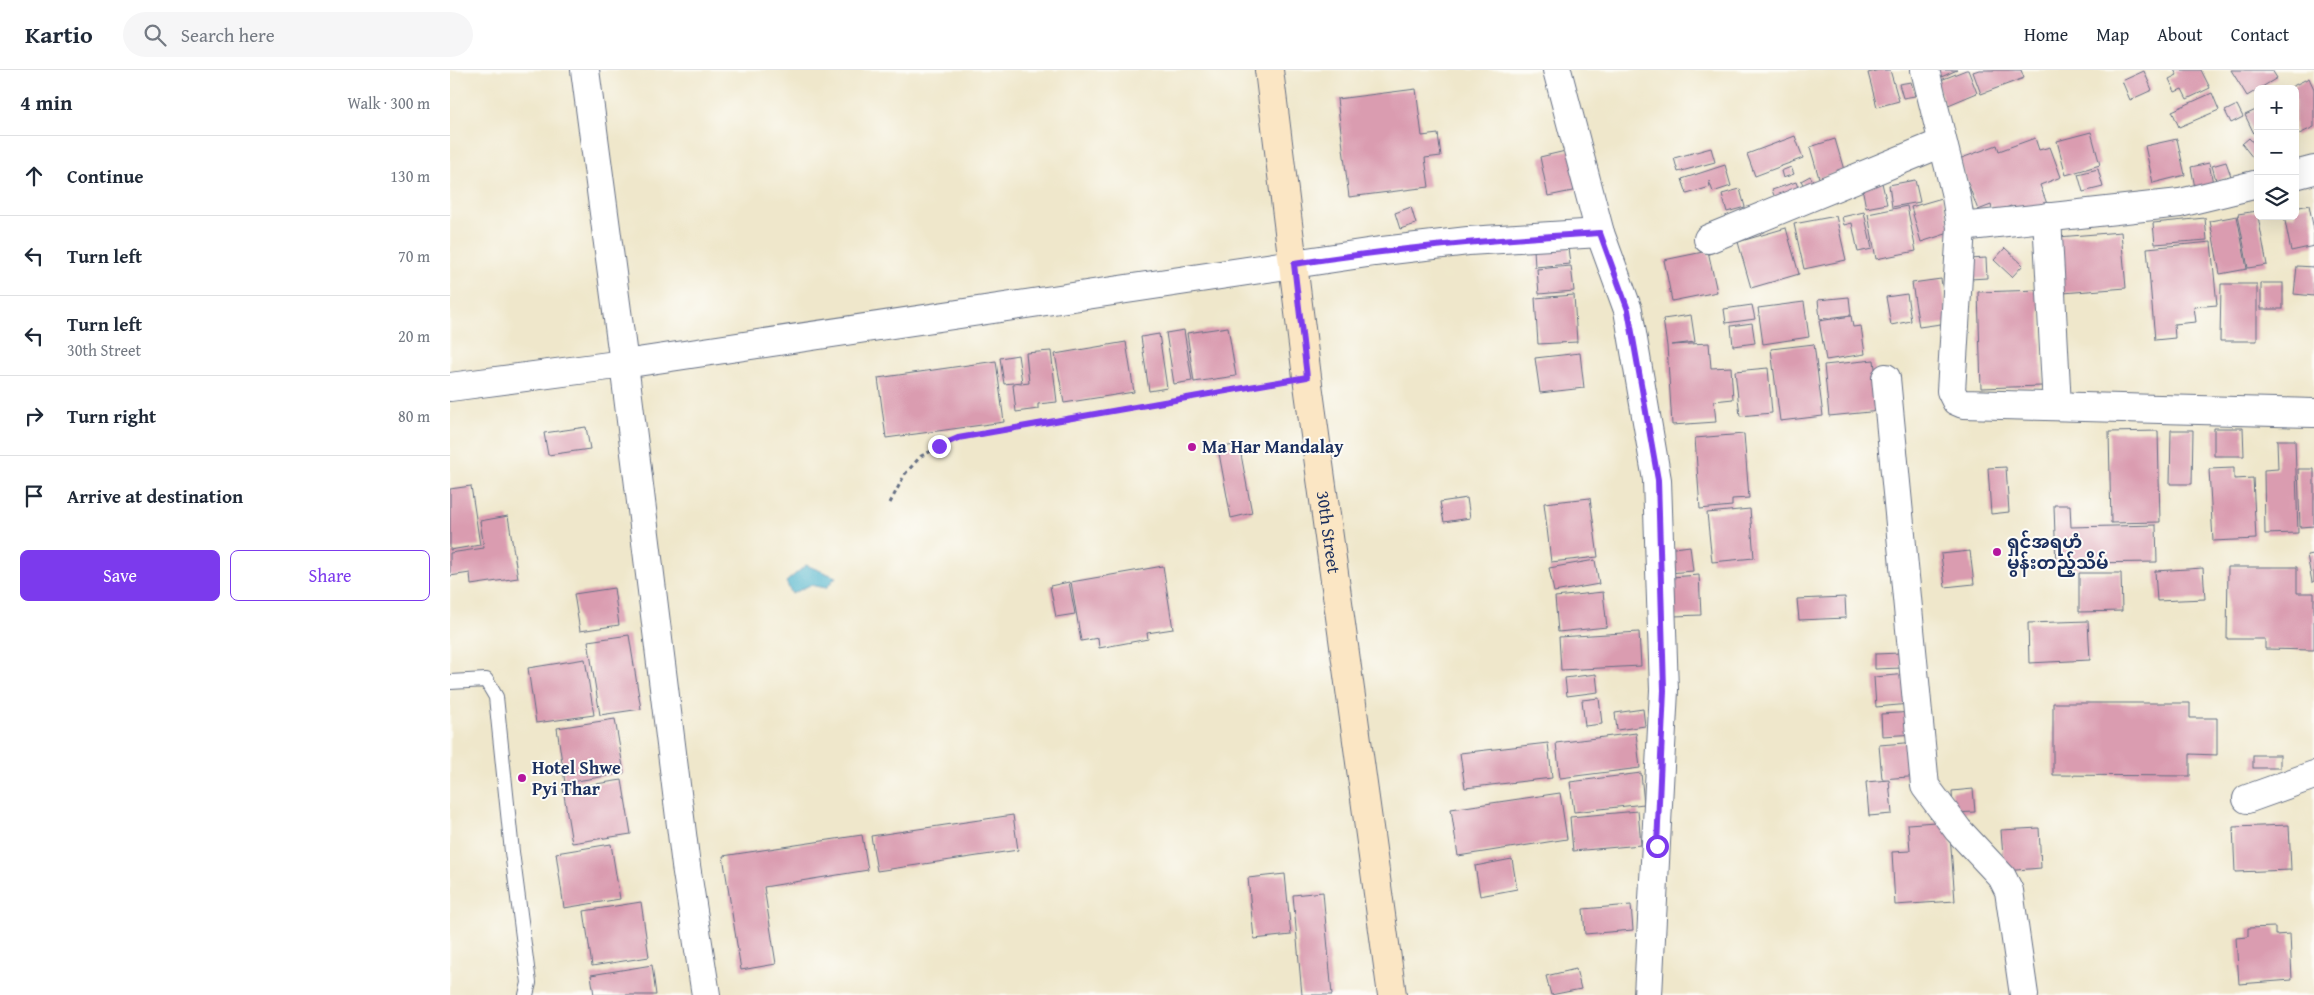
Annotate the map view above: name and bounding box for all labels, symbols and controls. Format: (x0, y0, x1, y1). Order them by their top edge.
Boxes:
search box (123, 12, 473, 57)
text: Kartio (25, 17, 93, 52)
icon: search (141, 21, 169, 49)
text: Search here (181, 21, 275, 49)
text: Home (2024, 21, 2068, 48)
text: Map (2096, 21, 2129, 48)
text: About (2157, 21, 2203, 48)
text: Contact (2231, 21, 2289, 48)
map controls (2254, 85, 2299, 220)
button: + (2254, 85, 2299, 130)
text: 4 min (20, 87, 72, 118)
text: Walk · 300 m (347, 91, 430, 115)
button: − (2254, 130, 2299, 175)
icon: ahead (20, 162, 48, 190)
text: Continue (67, 162, 144, 190)
text: 130 m (390, 164, 430, 188)
button: layers (2254, 175, 2299, 220)
icon: left (20, 242, 48, 270)
text: Turn left (67, 242, 142, 270)
text: 70 m (398, 244, 430, 268)
text: Turn left (67, 310, 142, 338)
icon: left (20, 322, 48, 350)
text: 20 m (398, 324, 430, 348)
text: 30th Street (67, 338, 141, 362)
icon: right (20, 402, 48, 430)
text: Turn right (67, 402, 156, 430)
text: 80 m (398, 404, 430, 428)
place label: Ma Har Mandalay (1202, 433, 1344, 460)
route end (928, 435, 951, 458)
marker: Ma Har Mandalay (1186, 441, 1198, 453)
icon: arrive (20, 482, 48, 510)
text: Arrive at destination (67, 482, 243, 510)
street label: 30th Street (1310, 489, 1348, 576)
place label: ရှင်အရဟံ မွန်းတည့်သိမ် (2007, 528, 2109, 577)
marker: ရှင်အရဟံ မွန်းတည့်သိမ် (1991, 546, 2003, 558)
button: Save (20, 550, 220, 601)
button: Share (230, 550, 430, 601)
place label: Hotel Shwe Pyi Thar (532, 754, 621, 802)
marker: Hotel Shwe Pyi Thar (516, 772, 528, 784)
route start (1646, 835, 1669, 858)

